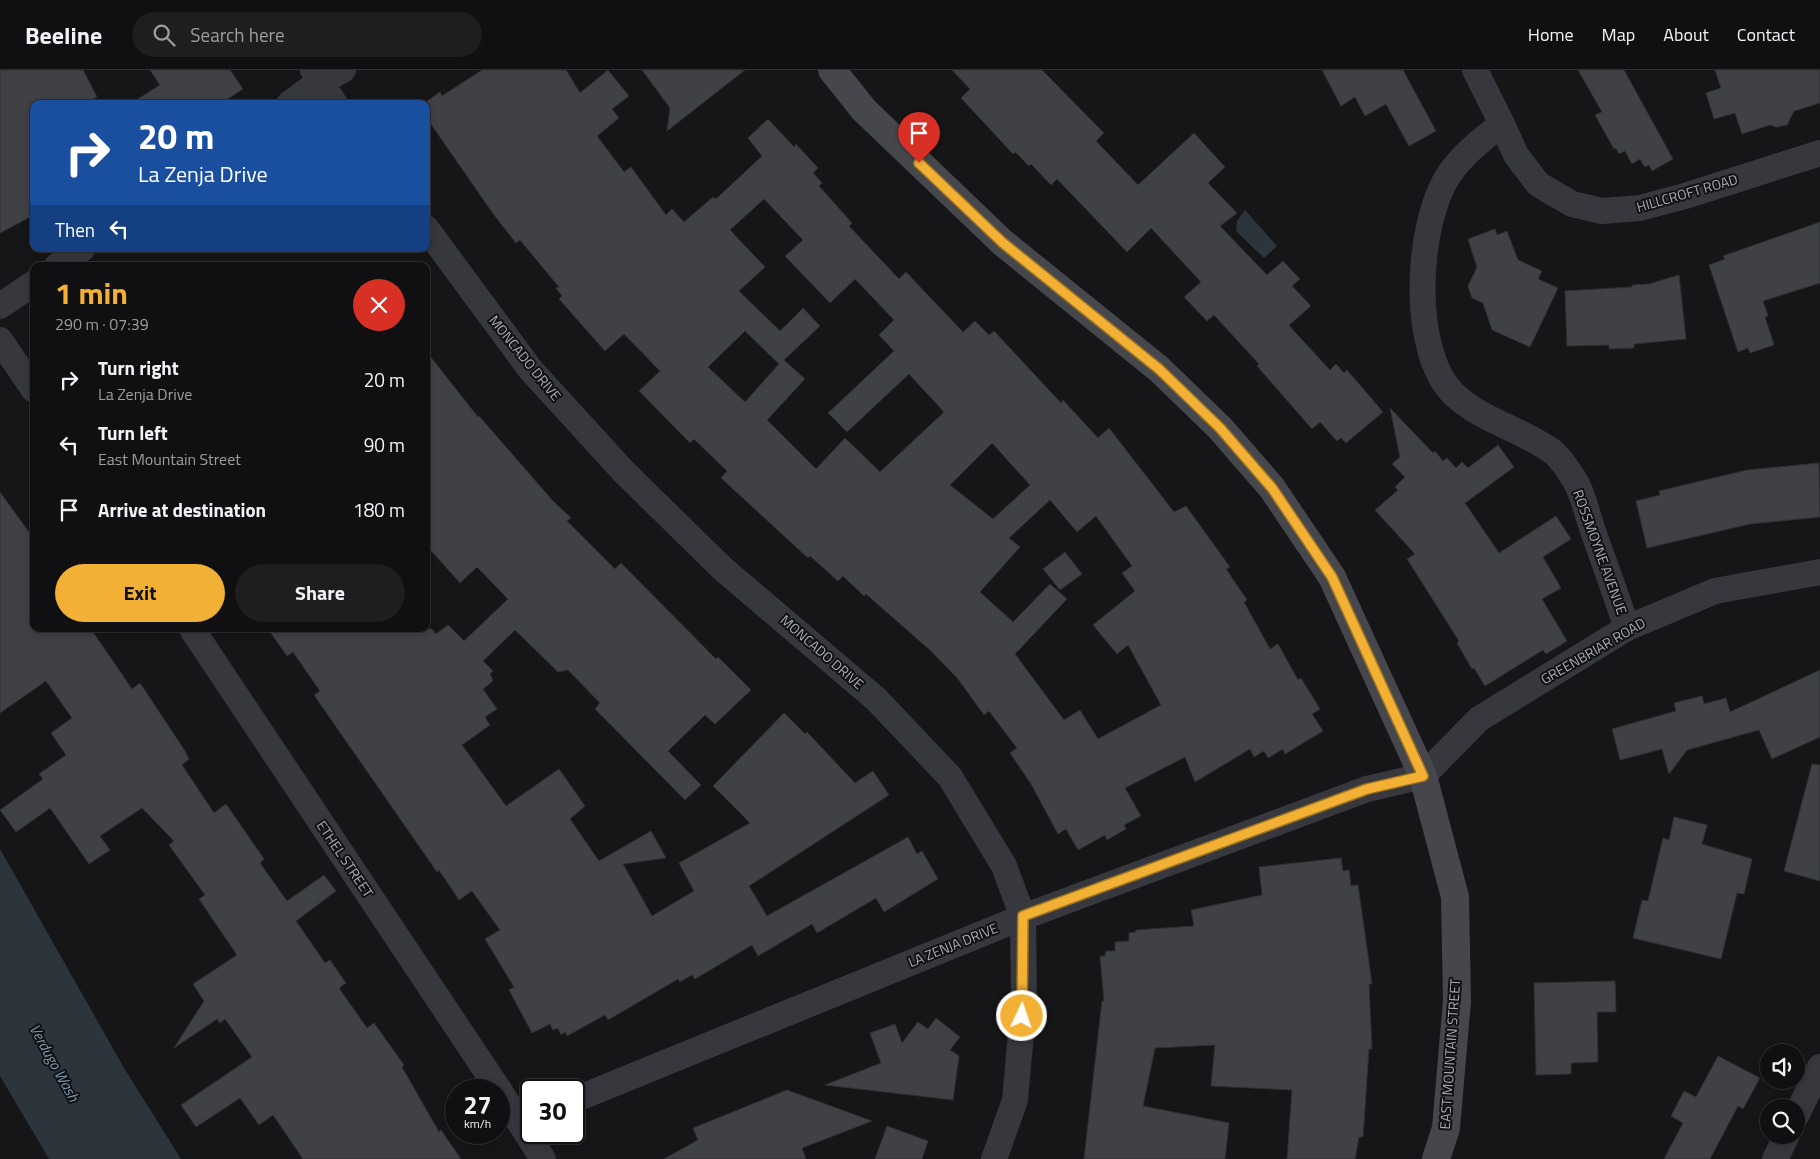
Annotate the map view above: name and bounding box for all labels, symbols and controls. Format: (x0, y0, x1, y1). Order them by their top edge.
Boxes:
search box (132, 12, 482, 57)
text: Beeline (25, 17, 102, 53)
text: Search here (190, 20, 285, 49)
icon: search (150, 21, 178, 49)
text: Home (1528, 21, 1574, 48)
text: Map (1602, 21, 1635, 48)
text: About (1663, 21, 1709, 48)
text: Contact (1737, 21, 1795, 48)
text: 20 m (138, 109, 214, 163)
pin (898, 112, 940, 163)
icon: arrive (905, 119, 933, 147)
icon: right (55, 120, 120, 185)
text: La Zenja Drive (138, 157, 268, 191)
street label: HILLCROFT ROAD (1634, 168, 1740, 217)
text: Then (55, 215, 95, 244)
icon: left (105, 215, 133, 243)
text: 1 min (55, 270, 128, 316)
button: close (353, 279, 405, 331)
street label: MONCADO DRIVE (484, 310, 567, 405)
text: 290 m · 07:39 (55, 312, 149, 336)
text: Turn right (98, 353, 179, 382)
text: 20 m (364, 365, 405, 394)
icon: right (55, 366, 83, 394)
text: La Zenja Drive (98, 382, 192, 406)
text: Turn left (98, 418, 168, 447)
text: 90 m (364, 430, 405, 459)
icon: left (55, 431, 83, 459)
text: East Mountain Street (98, 447, 241, 471)
street label: ROSSMOYNE AVENUE (1568, 486, 1633, 617)
text: Arrive at destination (98, 495, 266, 524)
text: 180 m (353, 495, 405, 524)
icon: arrive (55, 496, 83, 524)
button: Exit (55, 564, 225, 622)
button: Share (235, 564, 405, 622)
street label: MONCADO DRIVE (776, 609, 869, 694)
street label: GREENBRIAR ROAD (1536, 612, 1649, 689)
street label: ETHEL STREET (312, 816, 379, 902)
street label: LA ZENJA DRIVE (905, 917, 1001, 972)
street label: EAST MOUNTAIN STREET (1434, 977, 1465, 1130)
position arrow (995, 989, 1047, 1041)
water label: Verdugo Wash (24, 1020, 85, 1106)
map controls (1760, 1044, 1805, 1144)
button: sound (1760, 1044, 1805, 1089)
speed limit sign: 30 (520, 1079, 585, 1144)
text: 27 (463, 1086, 492, 1124)
button: search (1760, 1099, 1805, 1144)
text: km/h (464, 1114, 491, 1133)

